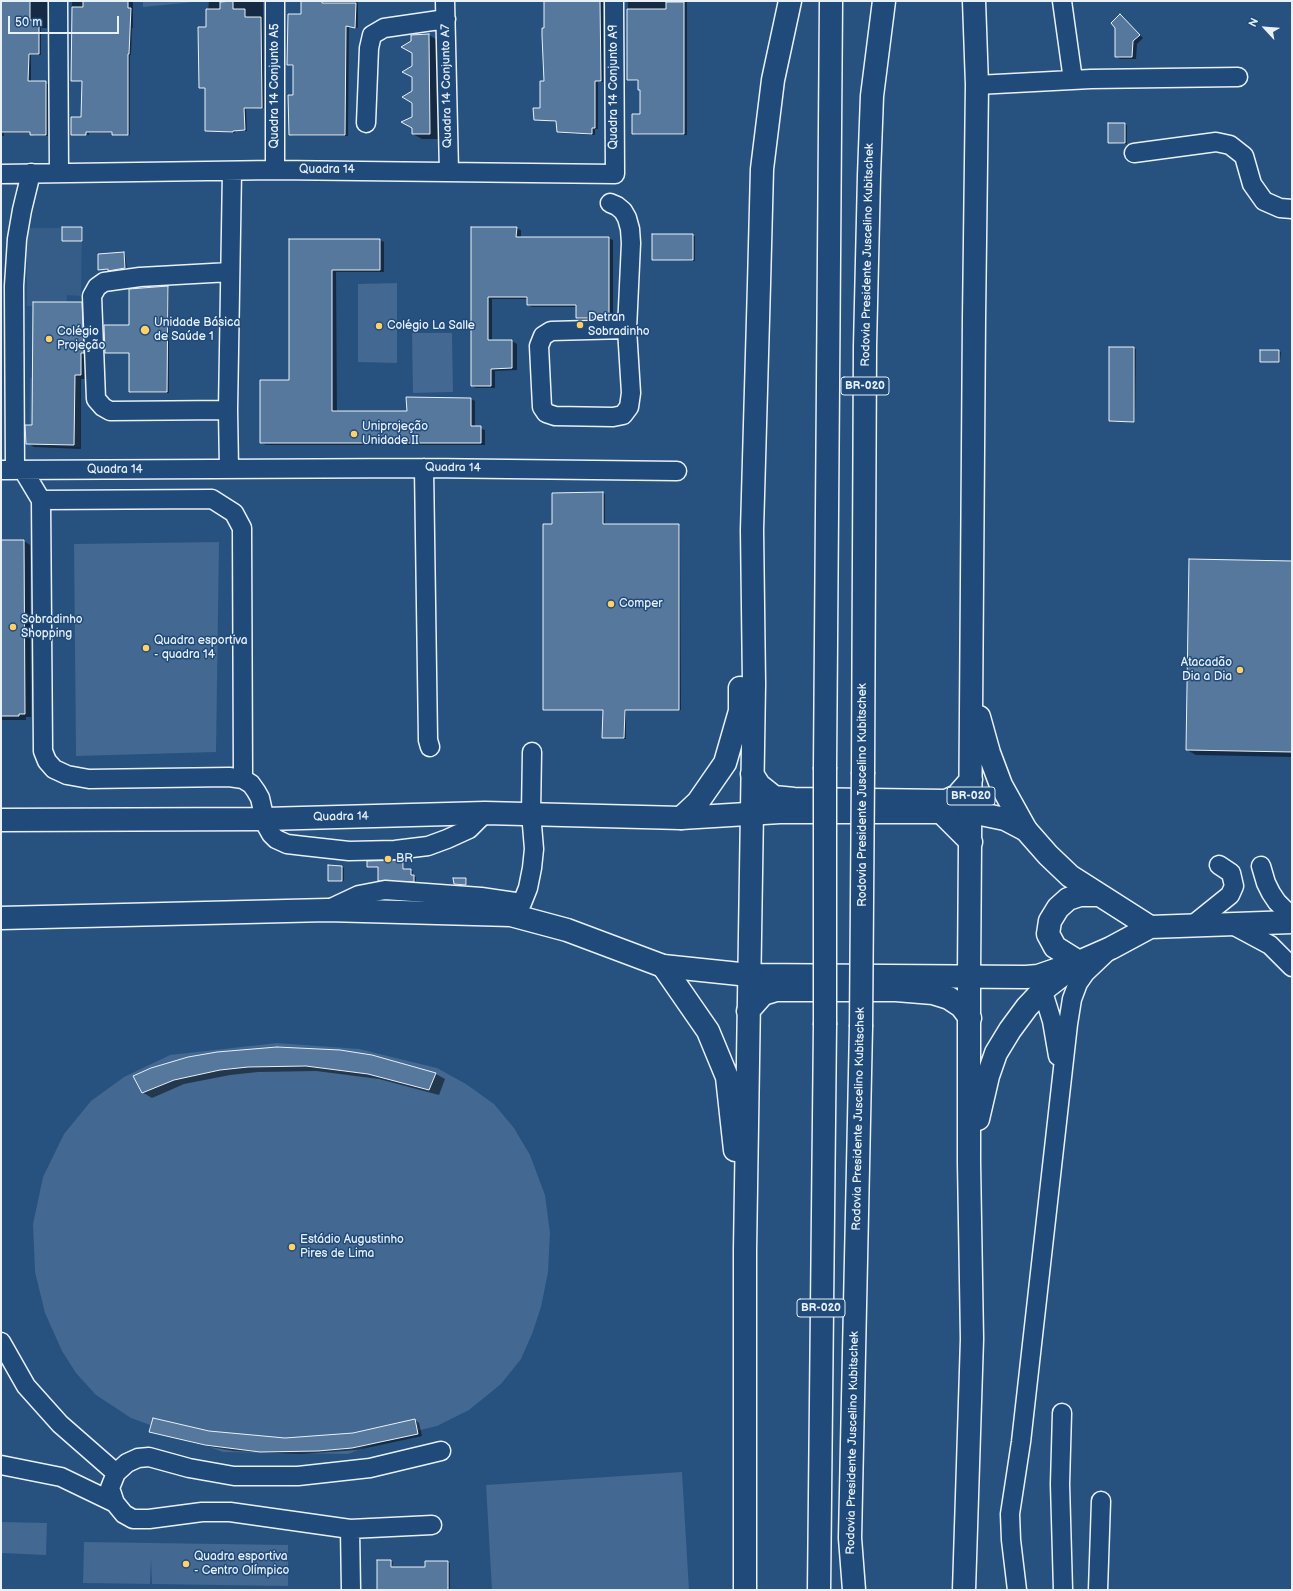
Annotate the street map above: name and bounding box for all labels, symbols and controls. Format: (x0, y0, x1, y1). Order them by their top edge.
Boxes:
scale bar (10, 8, 121, 34)
north arrow (1245, 8, 1285, 48)
text: 50 m (15, 15, 42, 30)
text: N (1246, 16, 1261, 29)
street label: Quadra 14 Conjunto A5 (268, 23, 282, 149)
street label: Quadra 14 Conjunto A7 (439, 24, 455, 148)
street label: Quadra 14 Conjunto A9 (607, 24, 621, 150)
street label: Rodovia Presidente Juscelino Kubitschek (859, 143, 877, 367)
street label: Quadra 14 (299, 163, 355, 177)
place label: Detran Sobradinho (588, 311, 650, 339)
place label: Unidade Básica de Saúde 1 (154, 316, 240, 344)
place label: Colégio La Salle (387, 319, 475, 333)
marker: Detran Sobradinho (575, 320, 585, 330)
marker: Colégio La Salle (374, 321, 384, 331)
marker: Unidade Básica de Saúde 1 (139, 324, 151, 336)
place label: Colégio Projeção (57, 325, 105, 353)
marker: Colégio Projeção (44, 334, 54, 344)
road number: BR-020 (841, 377, 889, 395)
place label: Uniprojeção Unidade II (362, 420, 428, 448)
marker: Uniprojeção Unidade II (349, 429, 359, 439)
street label: Quadra 14 (425, 460, 481, 476)
street label: Quadra 14 (87, 463, 143, 477)
place label: Comper (619, 597, 663, 611)
marker: Comper (606, 599, 616, 609)
place label: Sobradinho Shopping (21, 613, 83, 641)
marker: Sobradinho Shopping (8, 622, 18, 632)
place label: Quadra esportiva - quadra 14 (154, 634, 248, 662)
marker: Quadra esportiva - quadra 14 (141, 643, 151, 653)
place label: Atacadão Dia a Dia (1181, 656, 1232, 684)
marker: Atacadão Dia a Dia (1235, 665, 1245, 675)
street label: Rodovia Presidente Juscelino Kubitschek (856, 683, 870, 907)
road number: BR-020 (947, 787, 995, 805)
street label: Quadra 14 (313, 809, 369, 825)
place label: BR (396, 852, 413, 866)
marker: BR (383, 854, 393, 864)
street label: Rodovia Presidente Juscelino Kubitschek (850, 1007, 868, 1231)
place label: Estádio Augustinho Pires de Lima (300, 1233, 404, 1261)
marker: Estádio Augustinho Pires de Lima (287, 1242, 297, 1252)
road number: BR-020 (797, 1299, 845, 1317)
street label: Rodovia Presidente Juscelino Kubitschek (844, 1331, 862, 1555)
place label: Quadra esportiva - Centro Olímpico (194, 1550, 289, 1578)
marker: Quadra esportiva - Centro Olímpico (181, 1559, 191, 1569)

